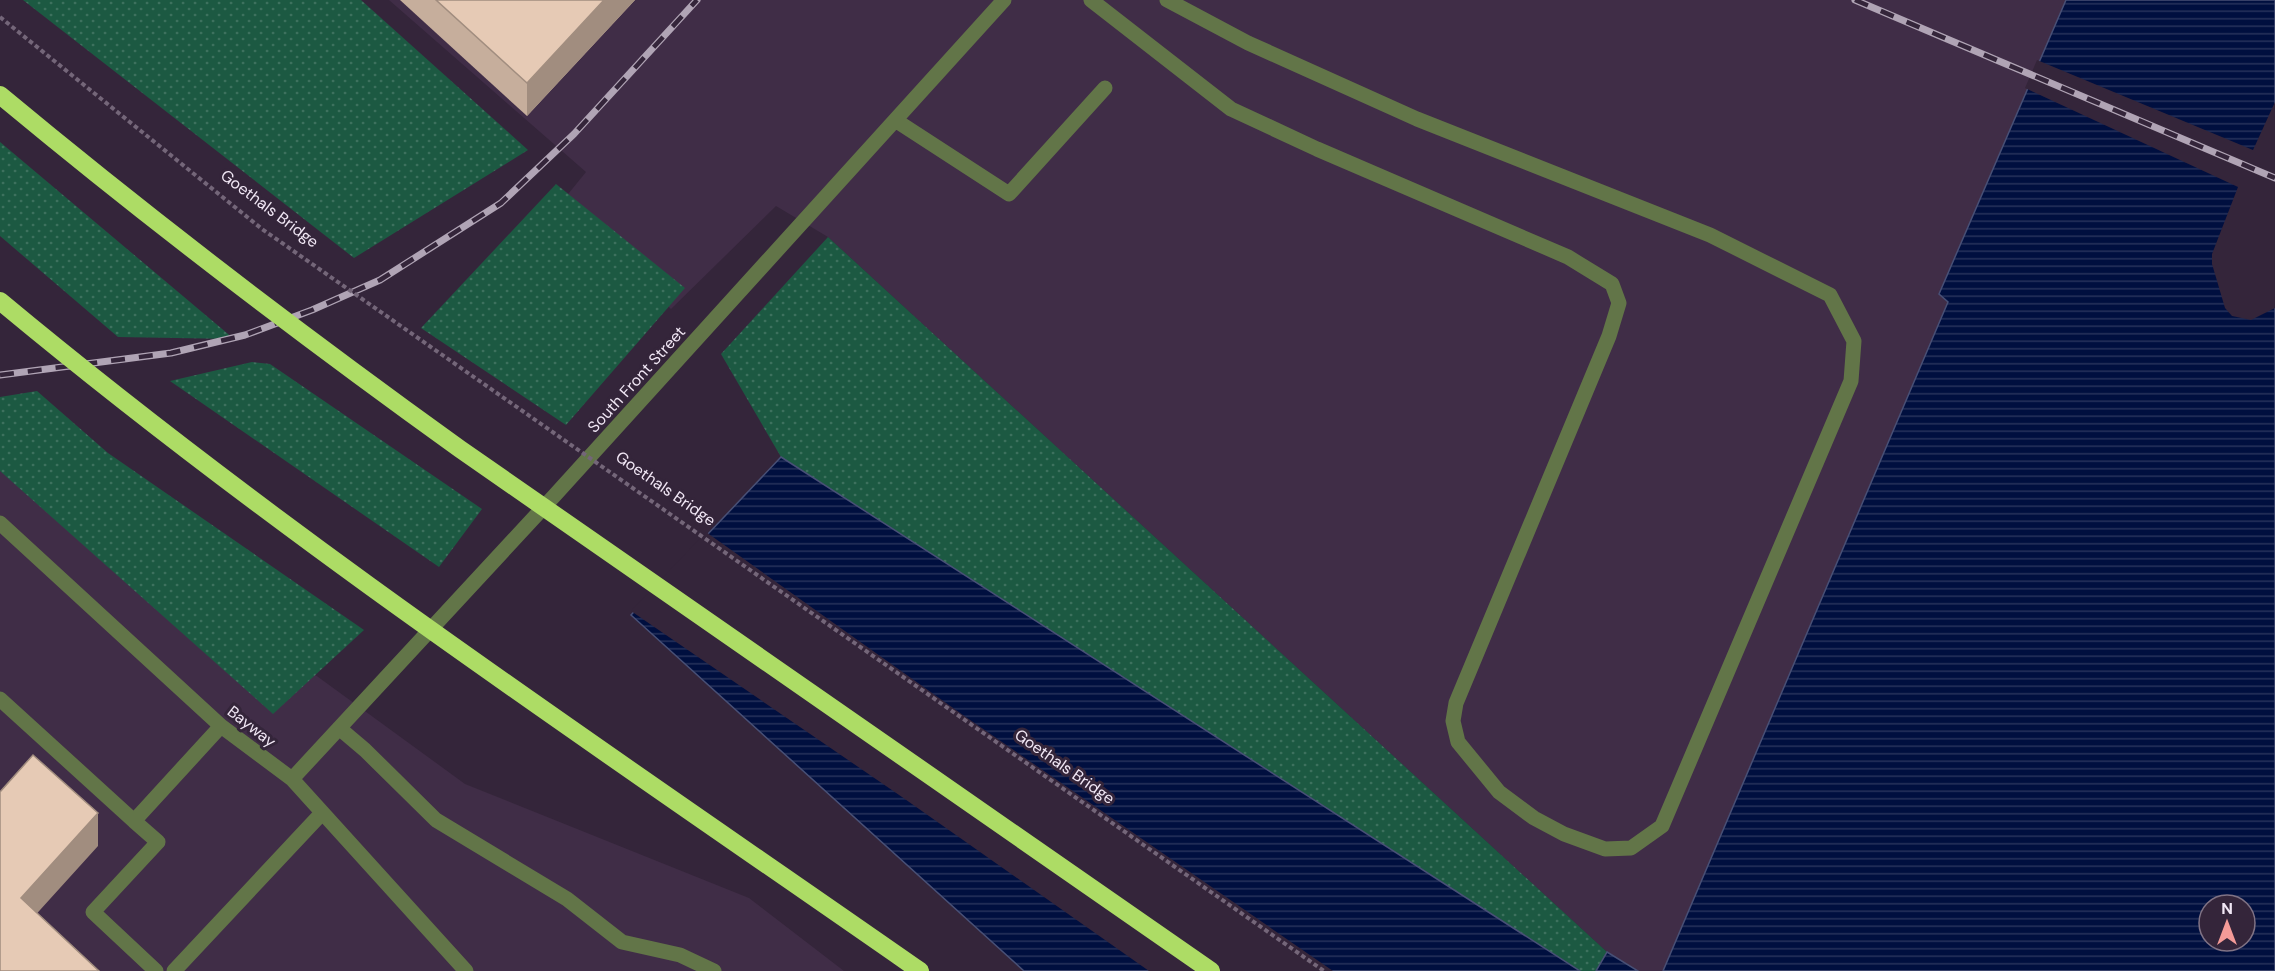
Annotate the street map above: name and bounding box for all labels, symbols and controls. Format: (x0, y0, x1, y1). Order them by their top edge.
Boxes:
street label: Goethals Bridge (216, 165, 323, 252)
street label: South Front Street (583, 322, 690, 437)
street label: Goethals Bridge (612, 446, 720, 531)
street label: Bayway (223, 701, 280, 752)
street label: Goethals Bridge (1011, 724, 1119, 809)
north arrow (2197, 893, 2257, 953)
text: N (2221, 898, 2233, 919)

